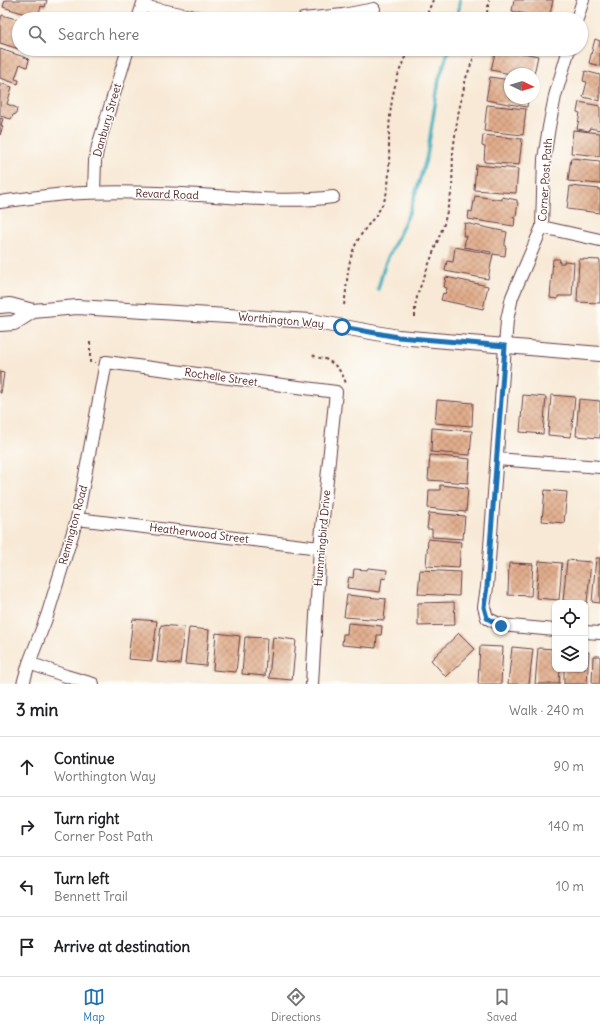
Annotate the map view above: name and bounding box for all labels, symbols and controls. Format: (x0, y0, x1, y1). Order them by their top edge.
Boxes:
search box (12, 12, 588, 56)
icon: search (26, 23, 48, 45)
text: Search here (58, 25, 139, 44)
north arrow (504, 68, 540, 104)
street label: Danbury Street (90, 81, 124, 158)
street label: Corner Post Path (535, 138, 555, 222)
street label: Revard Road (135, 186, 200, 202)
street label: Worthington Way (237, 309, 325, 331)
route start (333, 318, 351, 336)
street label: Rochelle Street (183, 365, 259, 389)
street label: Remington Road (56, 483, 91, 566)
street label: Hummingbird Drive (311, 489, 333, 587)
street label: Heatherwood Street (149, 520, 250, 546)
map controls (552, 600, 588, 672)
button: locate (552, 600, 588, 636)
route end (492, 617, 510, 635)
button: layers (552, 636, 588, 672)
text: 3 min (16, 699, 58, 721)
text: Walk · 240 m (509, 702, 584, 719)
text: Continue (54, 749, 115, 768)
icon: ahead (16, 756, 38, 778)
text: 90 m (553, 758, 584, 775)
text: Worthington Way (54, 768, 156, 785)
text: Turn right (54, 809, 119, 828)
icon: right (16, 816, 38, 838)
text: 140 m (548, 818, 584, 835)
text: Corner Post Path (54, 828, 153, 845)
text: Turn left (54, 869, 109, 888)
icon: left (16, 876, 38, 898)
text: 10 m (556, 878, 584, 895)
text: Bennett Trail (54, 888, 128, 905)
icon: arrive (16, 936, 38, 958)
text: Arrive at destination (54, 937, 190, 956)
tab: Map (83, 986, 105, 1024)
tab: Directions (271, 986, 321, 1024)
tab: Saved (487, 986, 517, 1024)

